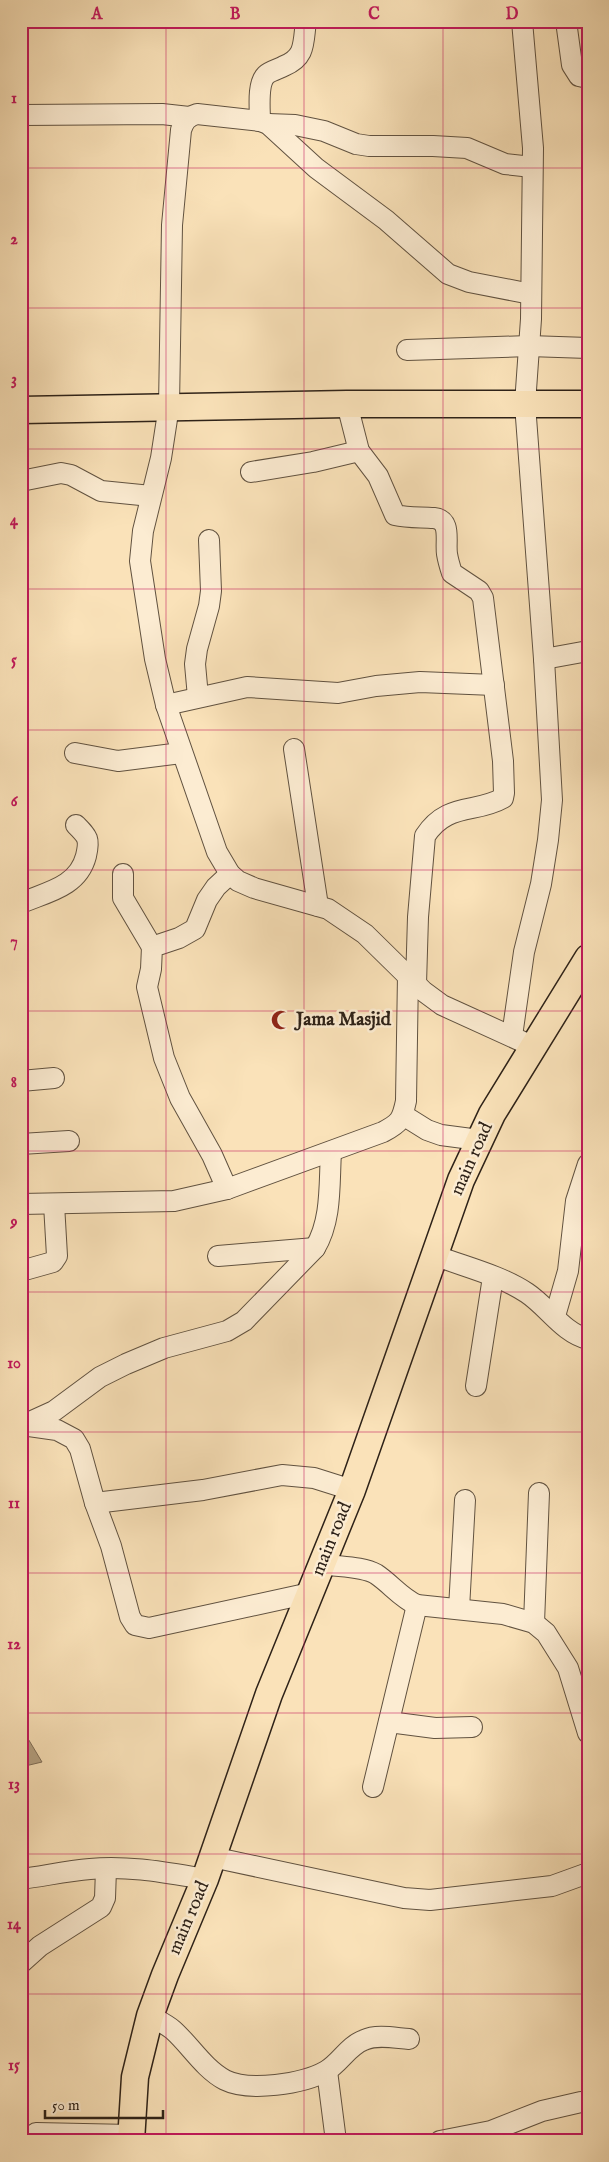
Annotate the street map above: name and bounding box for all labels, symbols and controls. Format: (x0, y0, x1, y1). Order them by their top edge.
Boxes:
text: A (91, 5, 104, 25)
text: B (230, 5, 241, 25)
text: C (368, 5, 380, 25)
text: D (506, 5, 519, 25)
text: 1 (11, 89, 17, 109)
text: 2 (10, 230, 18, 250)
text: 3 (11, 370, 17, 390)
text: 4 (10, 511, 19, 531)
text: 5 (11, 651, 17, 671)
text: 6 (11, 792, 19, 812)
text: 7 (10, 932, 18, 952)
place label: Jama Masjid (293, 1008, 392, 1032)
mosque icon: Jama Masjid (270, 1009, 292, 1031)
text: 8 (11, 1073, 17, 1093)
street label: main road (445, 1118, 499, 1199)
text: 9 (10, 1213, 18, 1233)
text: 10 (7, 1354, 21, 1374)
text: 11 (8, 1494, 20, 1514)
street label: main road (306, 1498, 358, 1580)
text: 12 (7, 1635, 21, 1655)
text: 13 (8, 1775, 20, 1795)
street label: main road (163, 1877, 216, 1959)
text: 14 (7, 1915, 22, 1935)
text: 15 (8, 2056, 20, 2076)
scale bar (45, 2087, 162, 2119)
text: 50 m (52, 2096, 80, 2115)

